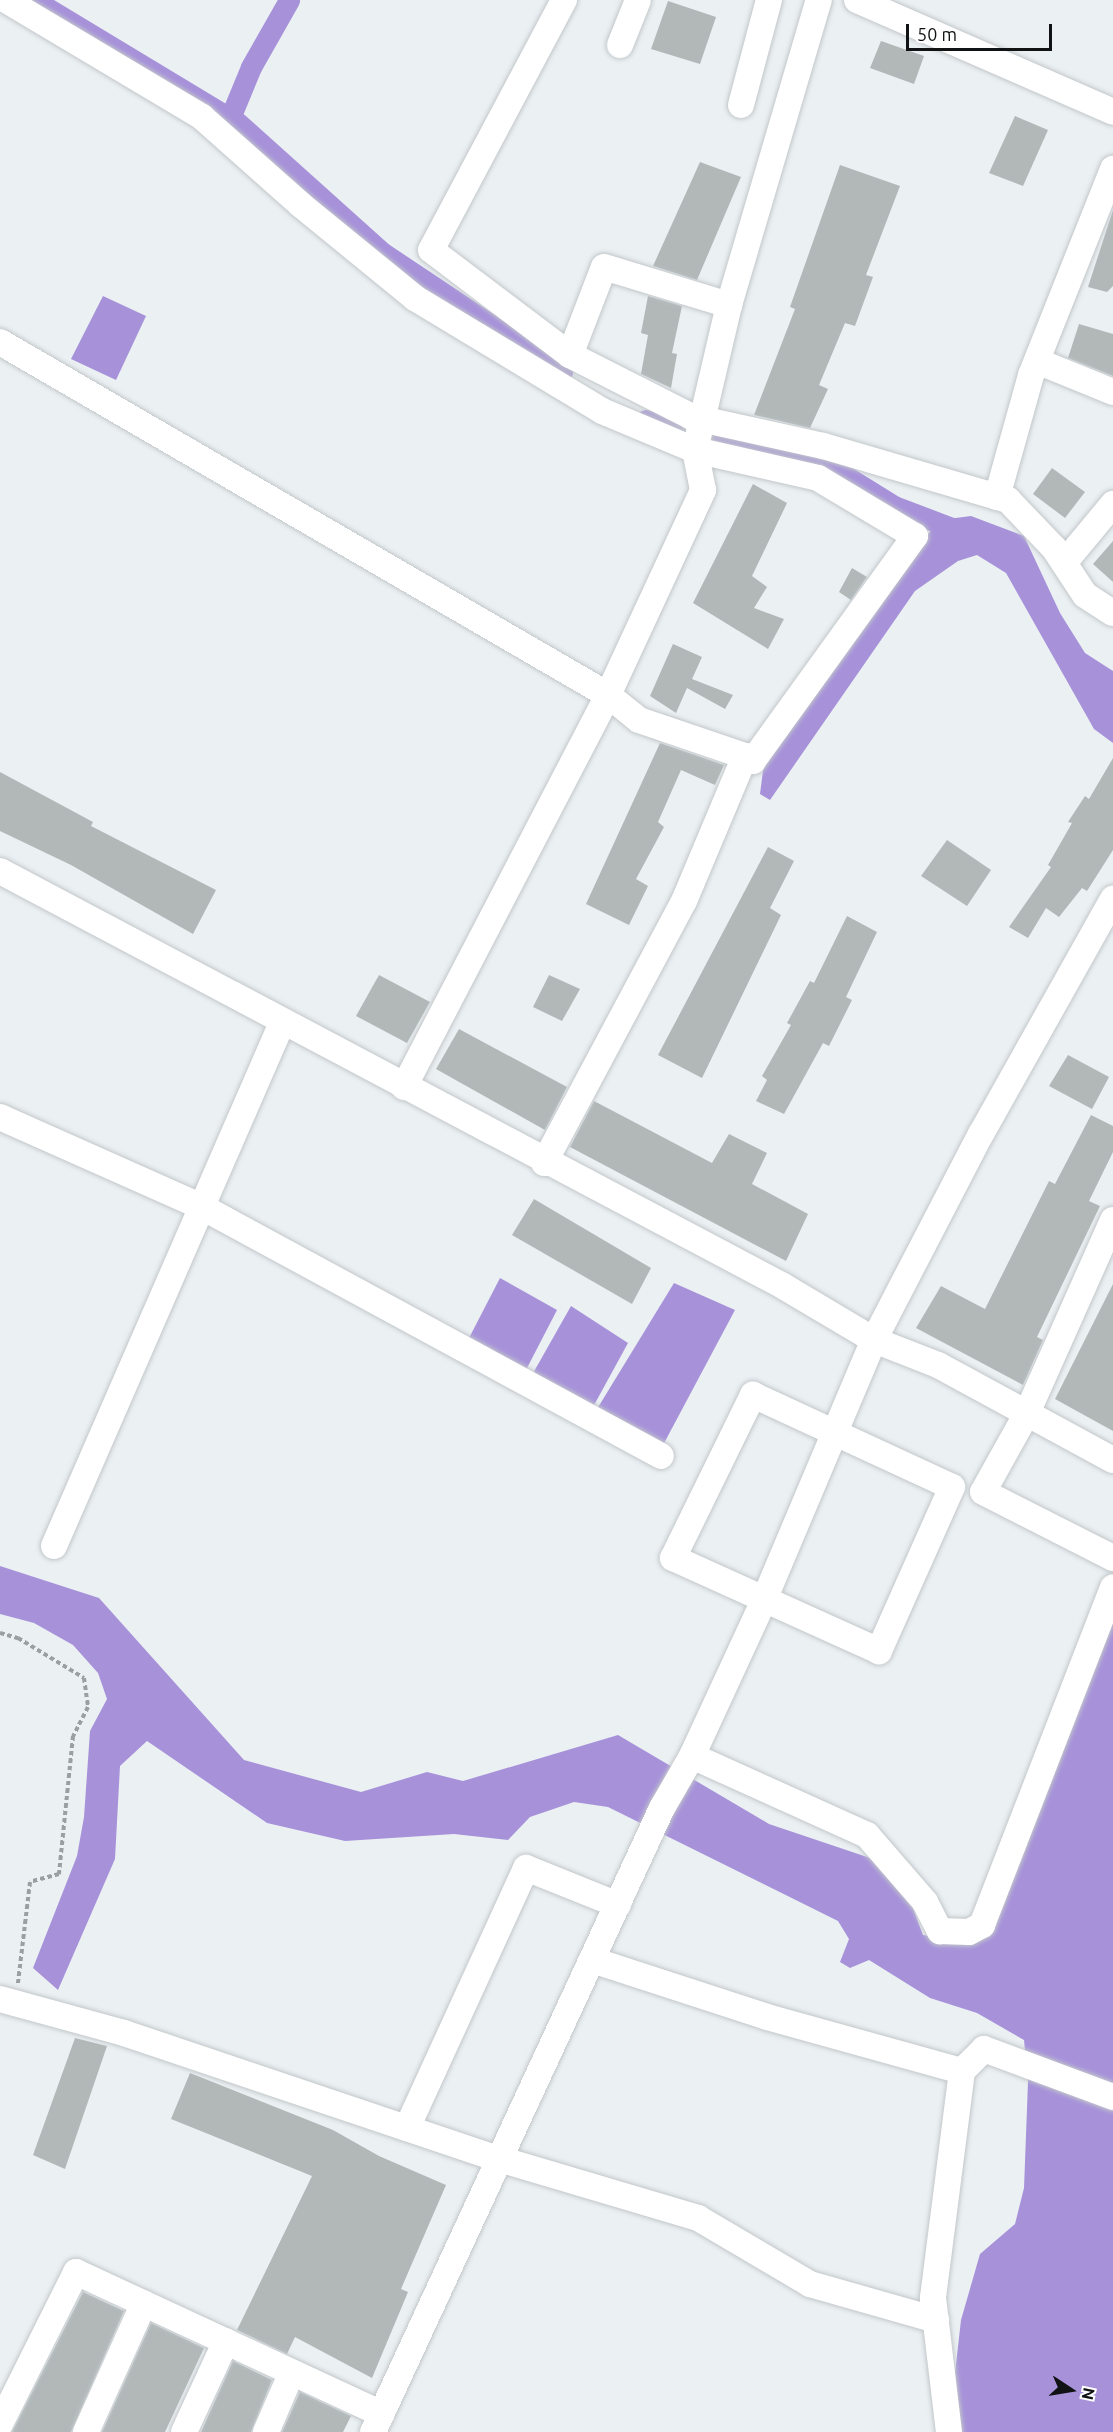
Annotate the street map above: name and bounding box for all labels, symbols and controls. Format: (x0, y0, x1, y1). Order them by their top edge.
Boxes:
scale bar (909, 12, 1054, 50)
text: 50 m (917, 24, 957, 44)
north arrow (1041, 2360, 1101, 2420)
text: N (1079, 2386, 1099, 2401)

